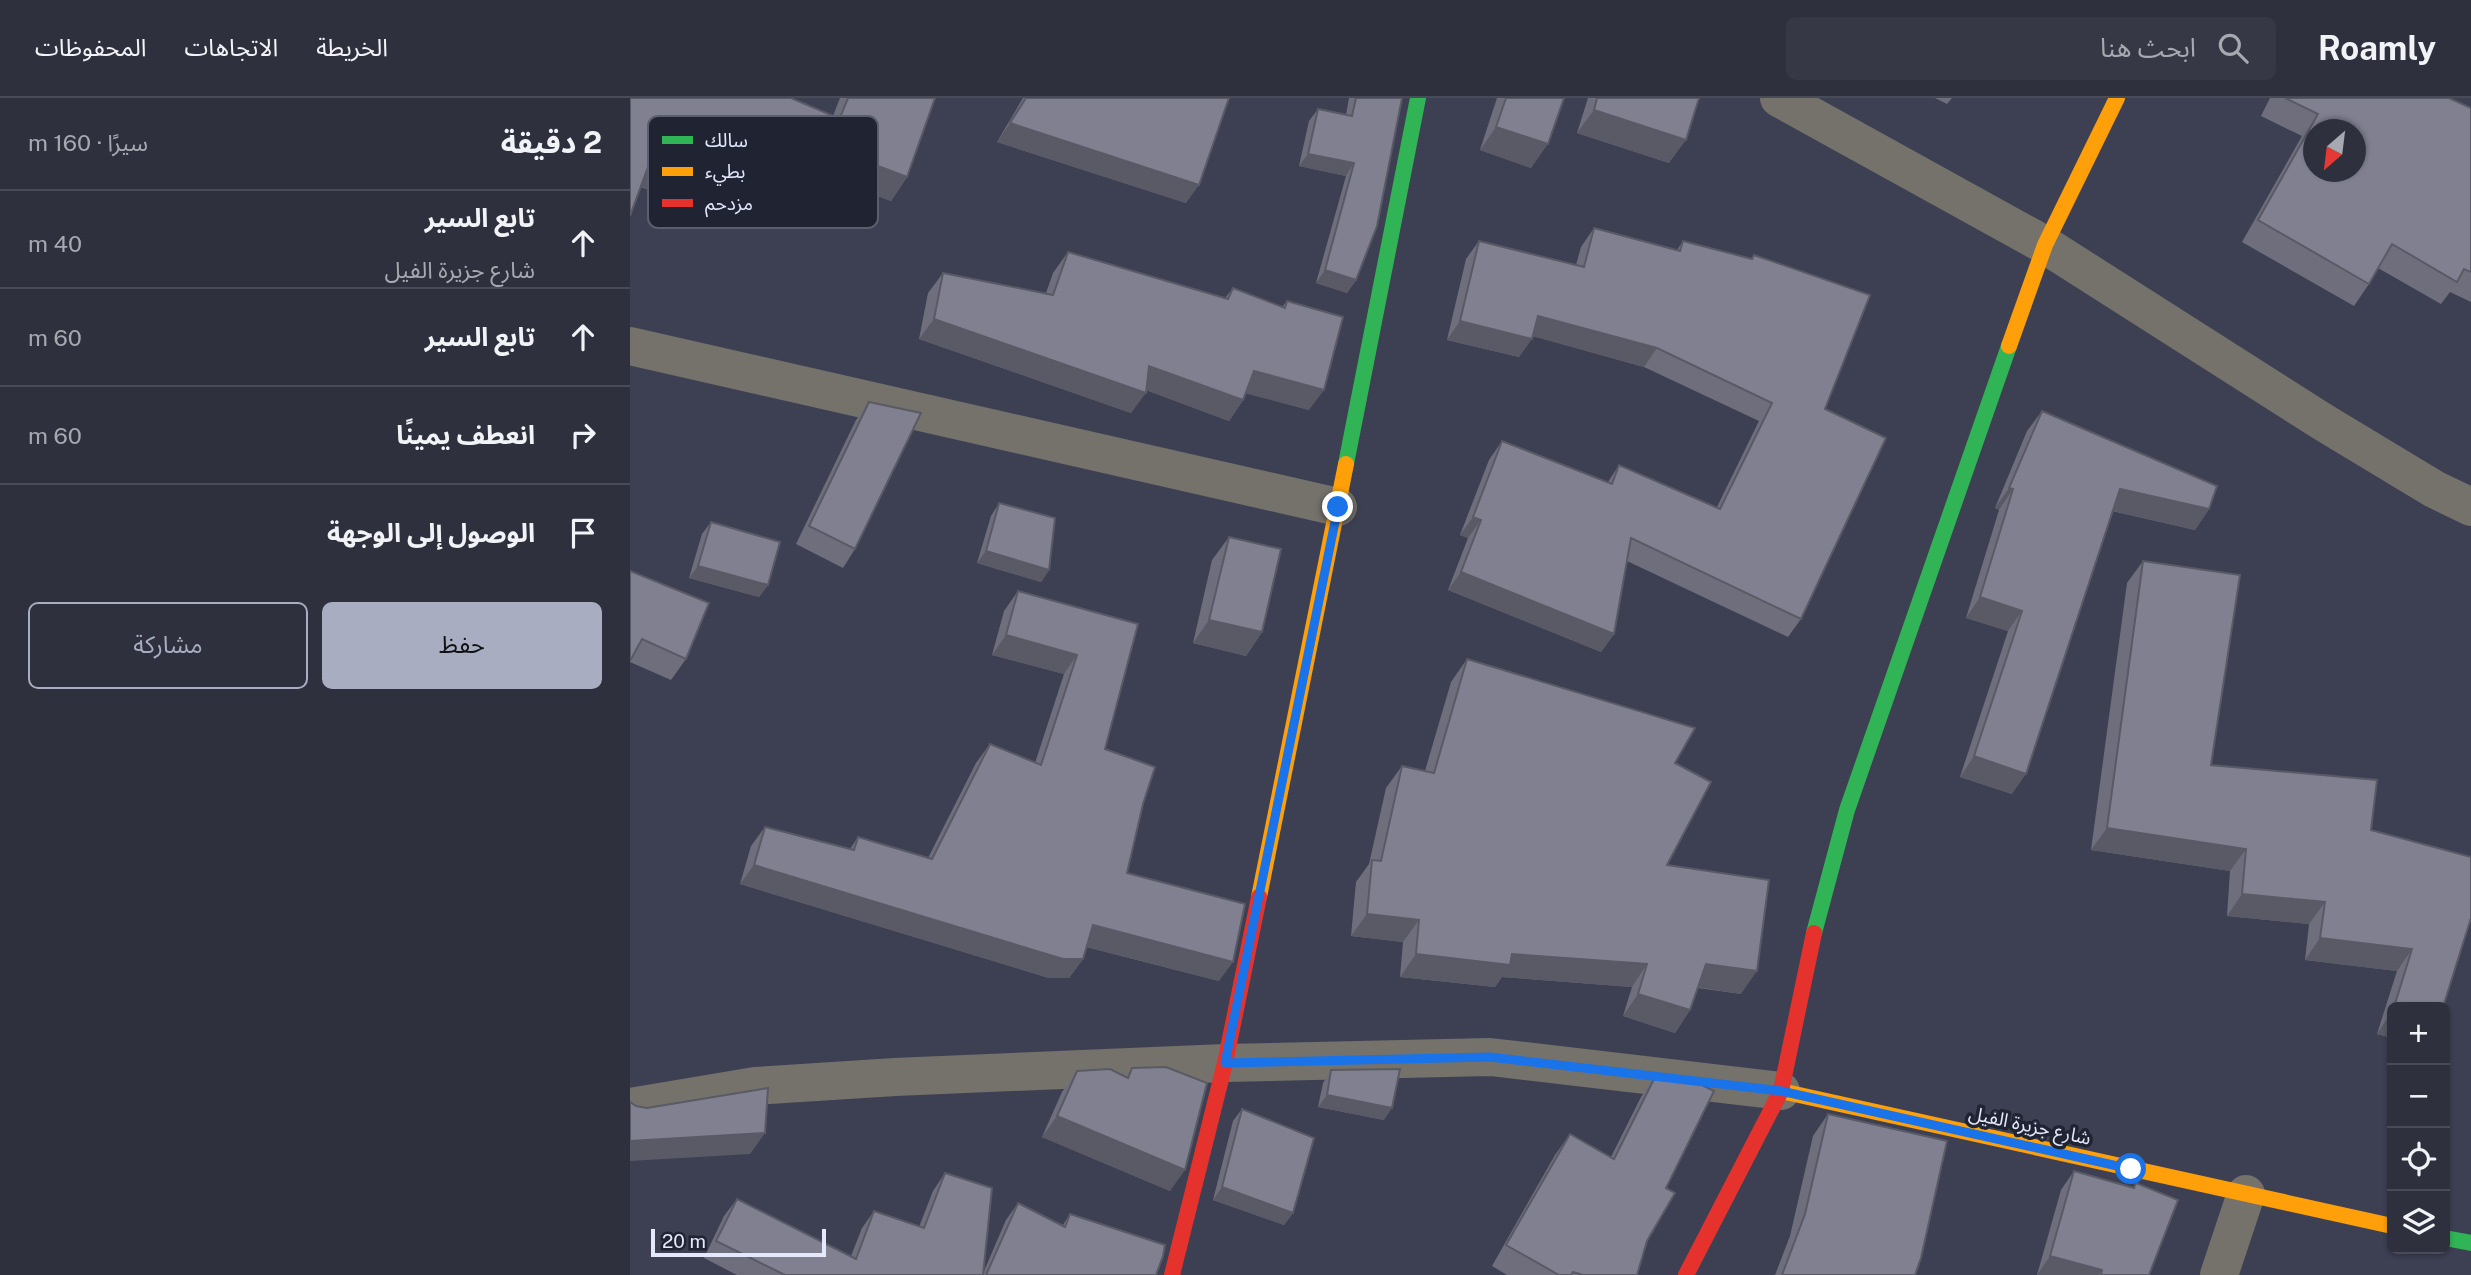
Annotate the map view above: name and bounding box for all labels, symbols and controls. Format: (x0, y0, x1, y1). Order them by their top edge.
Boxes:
search box (1786, 17, 2276, 80)
icon: search (2214, 29, 2252, 67)
text: Roamly (2318, 29, 2436, 67)
text: ابحث هنا (2100, 32, 2196, 63)
text: المحفوظات (35, 33, 146, 61)
text: الاتجاهات (184, 33, 278, 61)
text: الخريطة (316, 33, 388, 61)
legend (648, 116, 878, 228)
north arrow (2303, 119, 2366, 182)
text: 2 دقيقة (501, 124, 602, 160)
text: سيرًا · 160 m (28, 129, 148, 156)
text: سالك (705, 129, 748, 151)
text: بطيء (705, 160, 745, 186)
text: مزدحم (705, 192, 753, 218)
text: تابع السير (425, 202, 535, 233)
icon: ahead (564, 224, 602, 262)
text: 40 m (28, 230, 82, 257)
text: شارع جزيرة الفيل (384, 256, 535, 283)
icon: ahead (564, 318, 602, 356)
text: تابع السير (425, 321, 535, 352)
text: 60 m (28, 324, 82, 351)
icon: right (564, 416, 602, 454)
text: انعطف يمينًا (396, 419, 535, 450)
text: 60 m (28, 422, 82, 449)
route end (1322, 491, 1353, 522)
icon: arrive (564, 514, 602, 552)
text: الوصول إلى الوجهة (327, 517, 535, 548)
button: مشاركة (28, 602, 308, 689)
button: حفظ (322, 602, 602, 689)
map controls (2387, 1002, 2450, 1254)
button: + (2387, 1002, 2450, 1065)
button: − (2387, 1065, 2450, 1128)
street label: شارع جزيرة الفيل (1966, 1101, 2093, 1152)
button: locate (2387, 1128, 2450, 1191)
route start (2115, 1153, 2146, 1184)
button: layers (2387, 1191, 2450, 1254)
scale bar (651, 1226, 826, 1258)
text: 20 m (662, 1230, 706, 1252)

